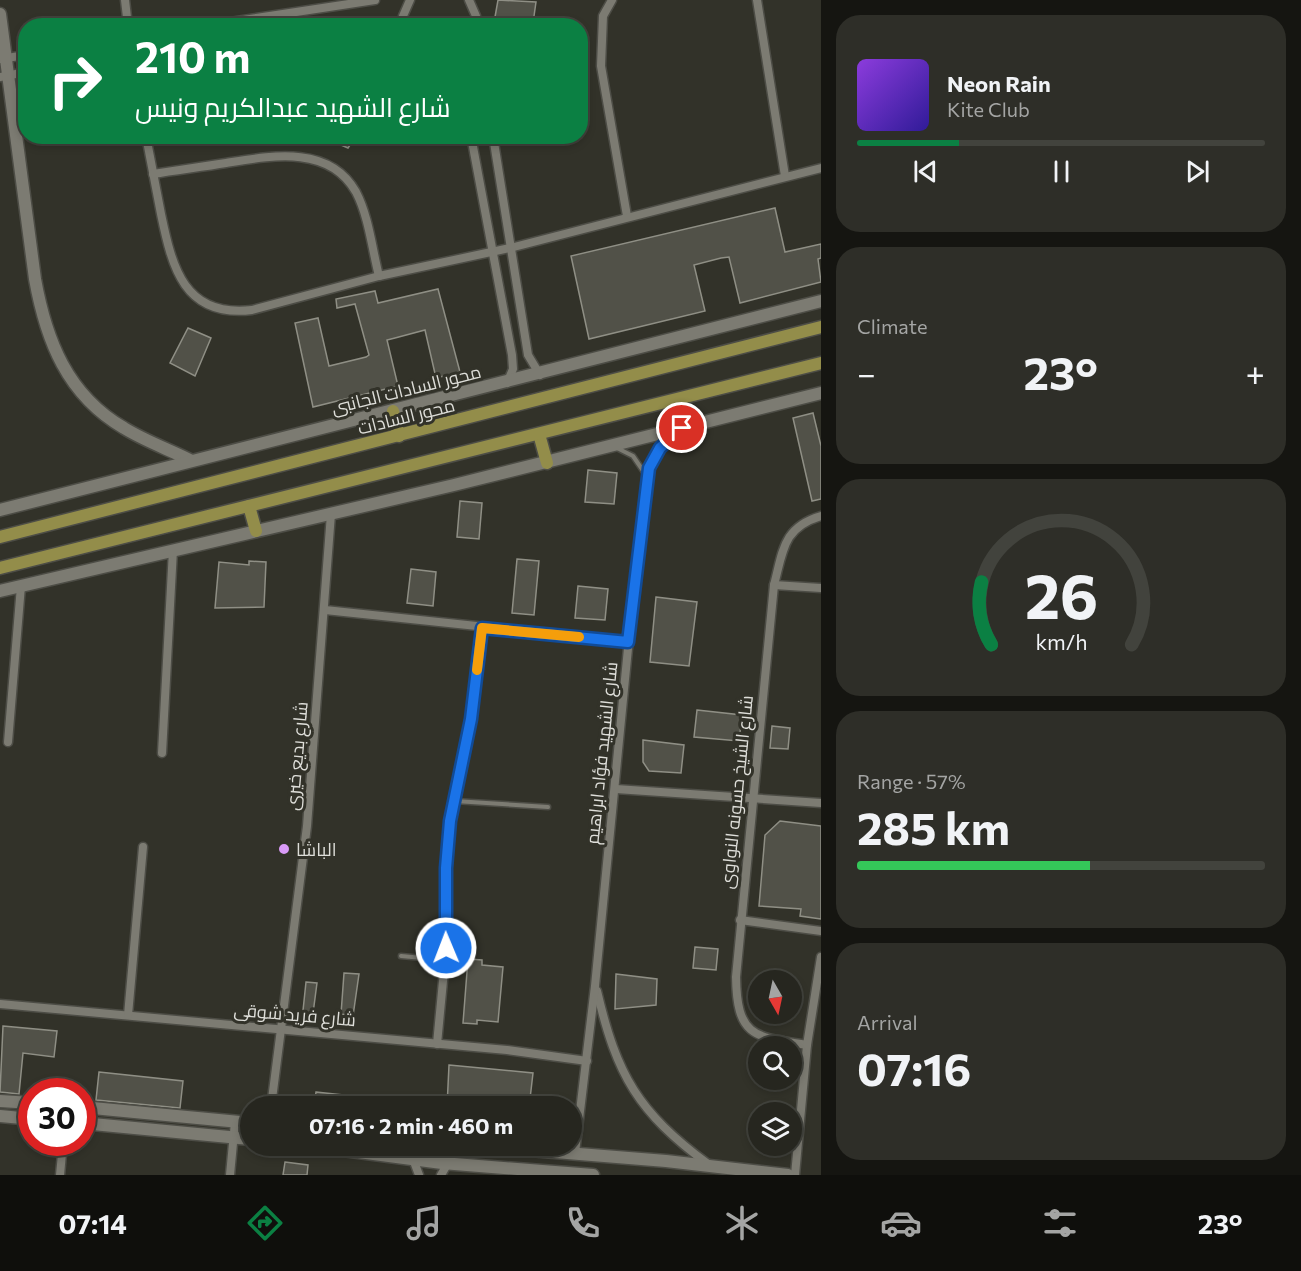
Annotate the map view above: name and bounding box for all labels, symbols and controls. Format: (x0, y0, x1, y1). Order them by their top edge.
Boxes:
text: 210 m (135, 30, 250, 82)
icon: right (36, 42, 114, 120)
text: Neon Rain (947, 70, 1051, 97)
text: شارع الشهيد عبدالكريم ونيس (135, 90, 451, 123)
text: Kite Club (947, 97, 1030, 121)
icon: previous (909, 155, 942, 188)
icon: pause (1045, 155, 1078, 188)
icon: next (1181, 155, 1214, 188)
text: Climate (857, 314, 927, 338)
text: 23° (1024, 344, 1098, 399)
text: − (857, 352, 876, 393)
text: + (1246, 352, 1265, 393)
street label: محور السادات الجانبى (329, 360, 483, 418)
street label: محور السادات (355, 394, 457, 438)
pin (656, 402, 707, 453)
icon: arrive (665, 411, 698, 444)
text: 26 (1024, 556, 1098, 632)
text: km/h (1035, 628, 1087, 654)
street label: شارع الشهيد فؤاد ابراهيم (580, 661, 624, 846)
street label: شارع الشيخ حسونه النواوى (715, 694, 759, 890)
street label: شارع بديع خيرى (280, 701, 314, 812)
text: Range · 57% (857, 769, 966, 793)
text: 285 km (857, 799, 1010, 854)
place label: الباشا (296, 838, 337, 860)
marker: الباشا (277, 842, 291, 856)
position arrow (414, 916, 478, 980)
north arrow (748, 970, 802, 1024)
map controls (748, 970, 802, 1156)
street label: شارع فريد شوقى (233, 998, 357, 1032)
text: Arrival (857, 1010, 918, 1034)
button: search (748, 1036, 802, 1090)
text: 07:16 (857, 1040, 971, 1095)
speed limit sign: 30 (18, 1078, 96, 1156)
button: layers (748, 1102, 802, 1156)
text: 07:16 · 2 min · 460 m (309, 1112, 513, 1139)
icon: directions (244, 1202, 286, 1244)
icon: music (403, 1202, 445, 1244)
icon: phone (562, 1202, 604, 1244)
icon: climate (721, 1202, 763, 1244)
icon: car (880, 1202, 922, 1244)
icon: filters (1039, 1202, 1081, 1244)
text: 07:14 (58, 1207, 127, 1240)
text: 23° (1198, 1207, 1242, 1240)

